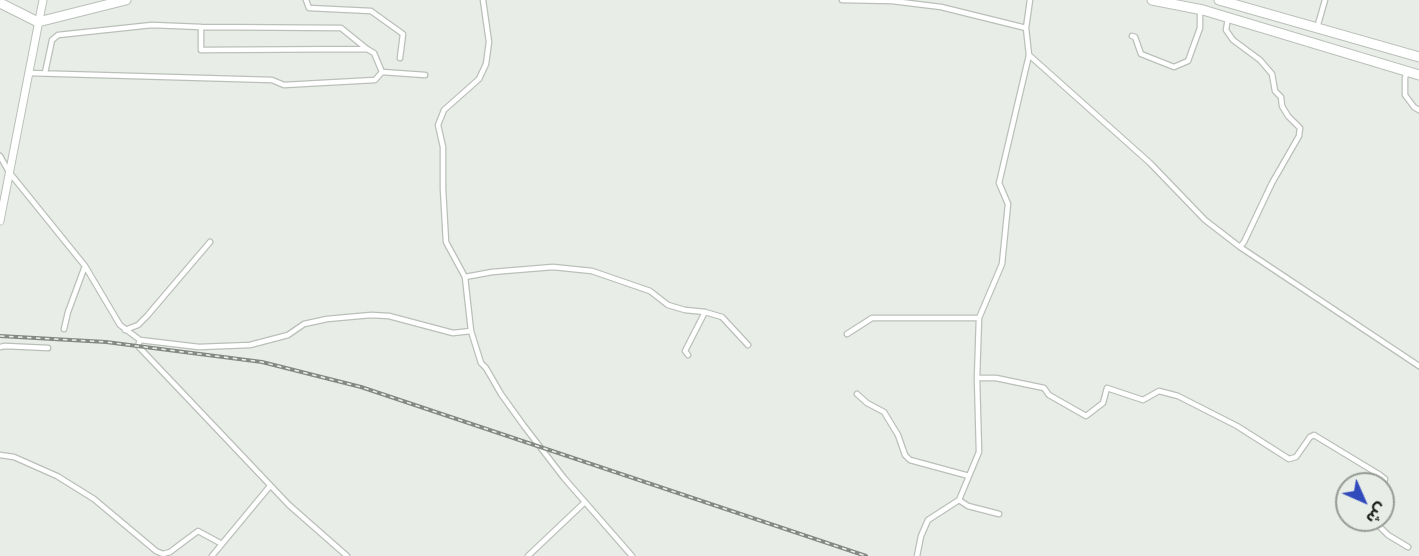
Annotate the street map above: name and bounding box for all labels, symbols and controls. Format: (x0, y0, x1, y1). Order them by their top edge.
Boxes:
north arrow (1335, 472, 1395, 532)
text: ش (1362, 499, 1391, 528)

